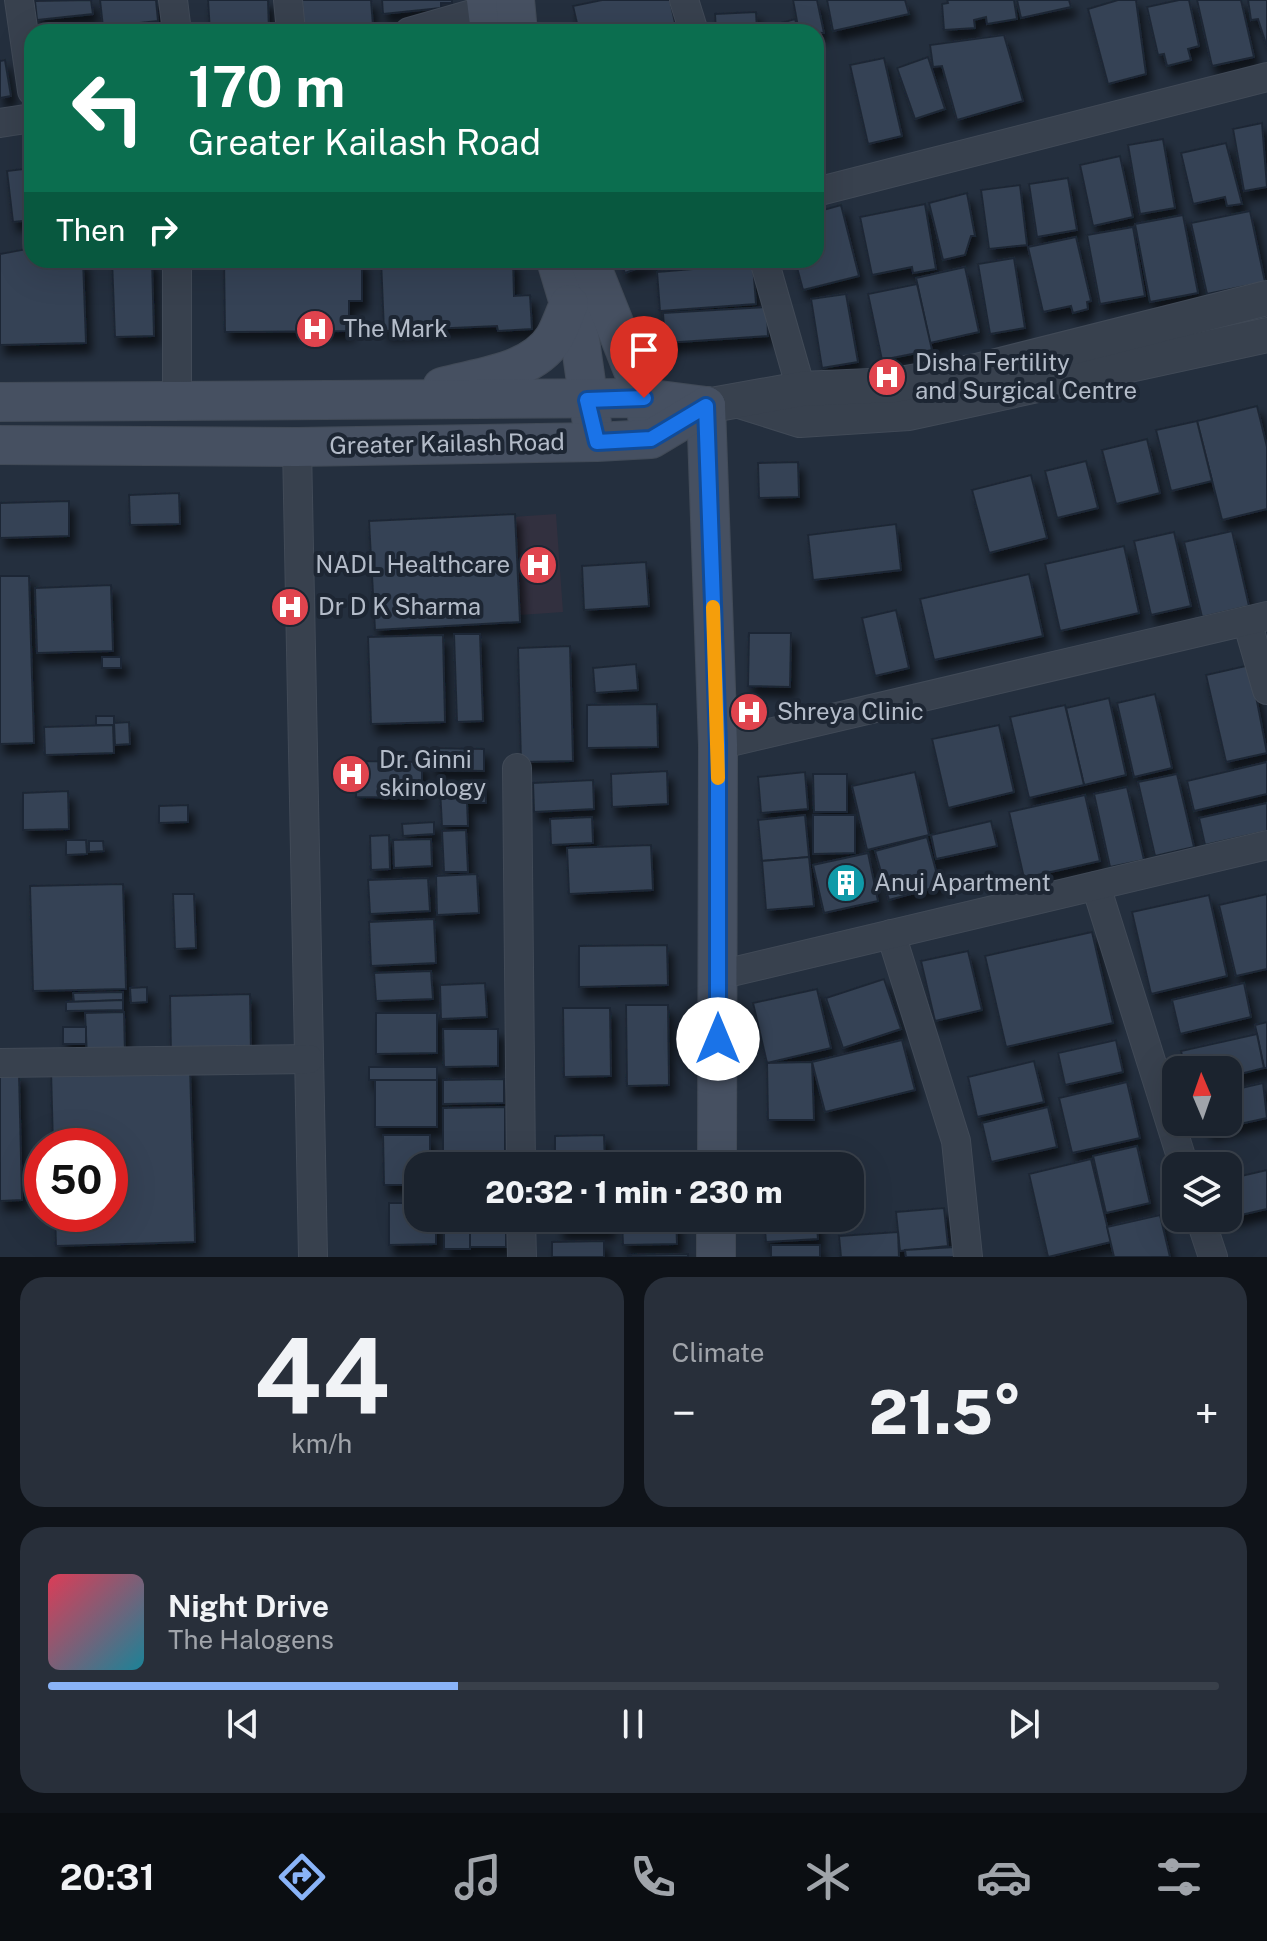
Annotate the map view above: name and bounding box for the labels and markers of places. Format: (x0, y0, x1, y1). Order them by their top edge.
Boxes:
hospital icon: The Mark (294, 308, 336, 350)
place label: The Mark (343, 314, 448, 342)
pin (610, 316, 678, 398)
place label: Disha Fertility and Surgical Centre (915, 348, 1137, 404)
hospital icon: Disha Fertility and Surgical Centre (866, 356, 908, 398)
hospital icon: NADL Healthcare (517, 544, 559, 586)
place label: NADL Healthcare (315, 550, 510, 578)
hospital icon: Dr D K Sharma (269, 586, 311, 628)
place label: Dr D K Sharma (318, 592, 481, 620)
hospital icon: Shreya Clinic (728, 691, 770, 733)
place label: Shreya Clinic (777, 697, 924, 725)
place label: Dr. Ginni skinology (379, 745, 486, 801)
hospital icon: Dr. Ginni skinology (330, 753, 372, 795)
building icon: Anuj Apartment (825, 862, 867, 904)
place label: Anuj Apartment (874, 868, 1051, 896)

